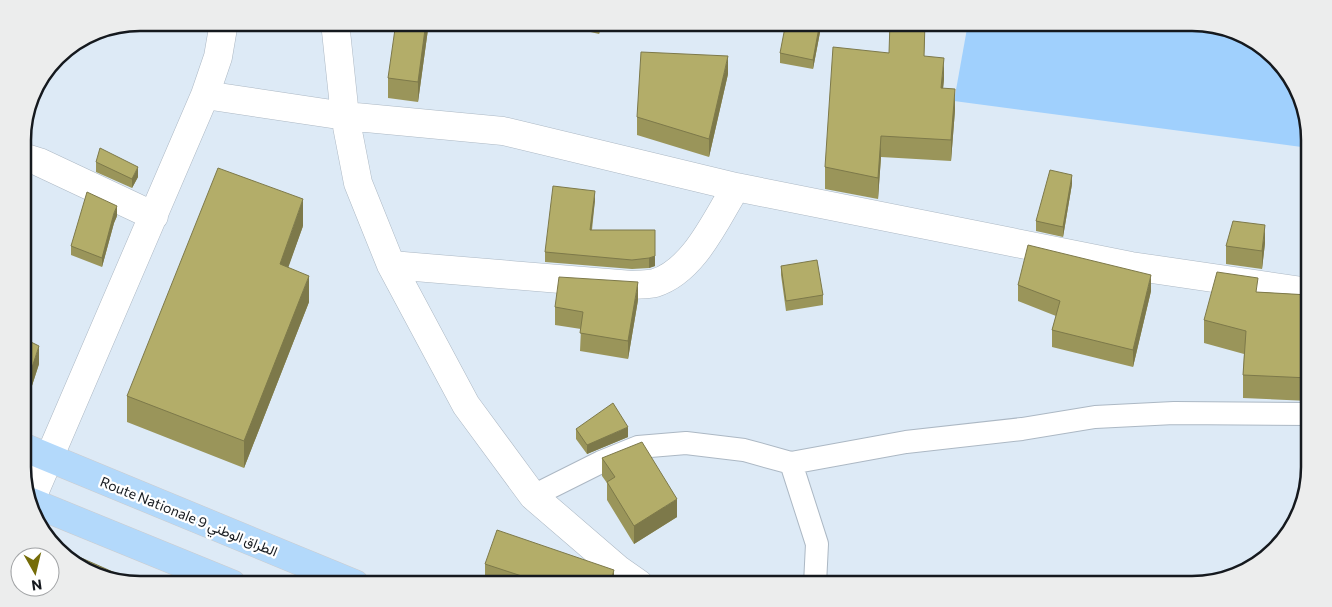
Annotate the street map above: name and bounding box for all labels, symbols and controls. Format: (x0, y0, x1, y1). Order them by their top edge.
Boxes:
street label: Route Nationale الطراق الوطني 9 (96, 473, 280, 563)
north arrow (10, 547, 60, 597)
text: N (30, 576, 43, 595)

